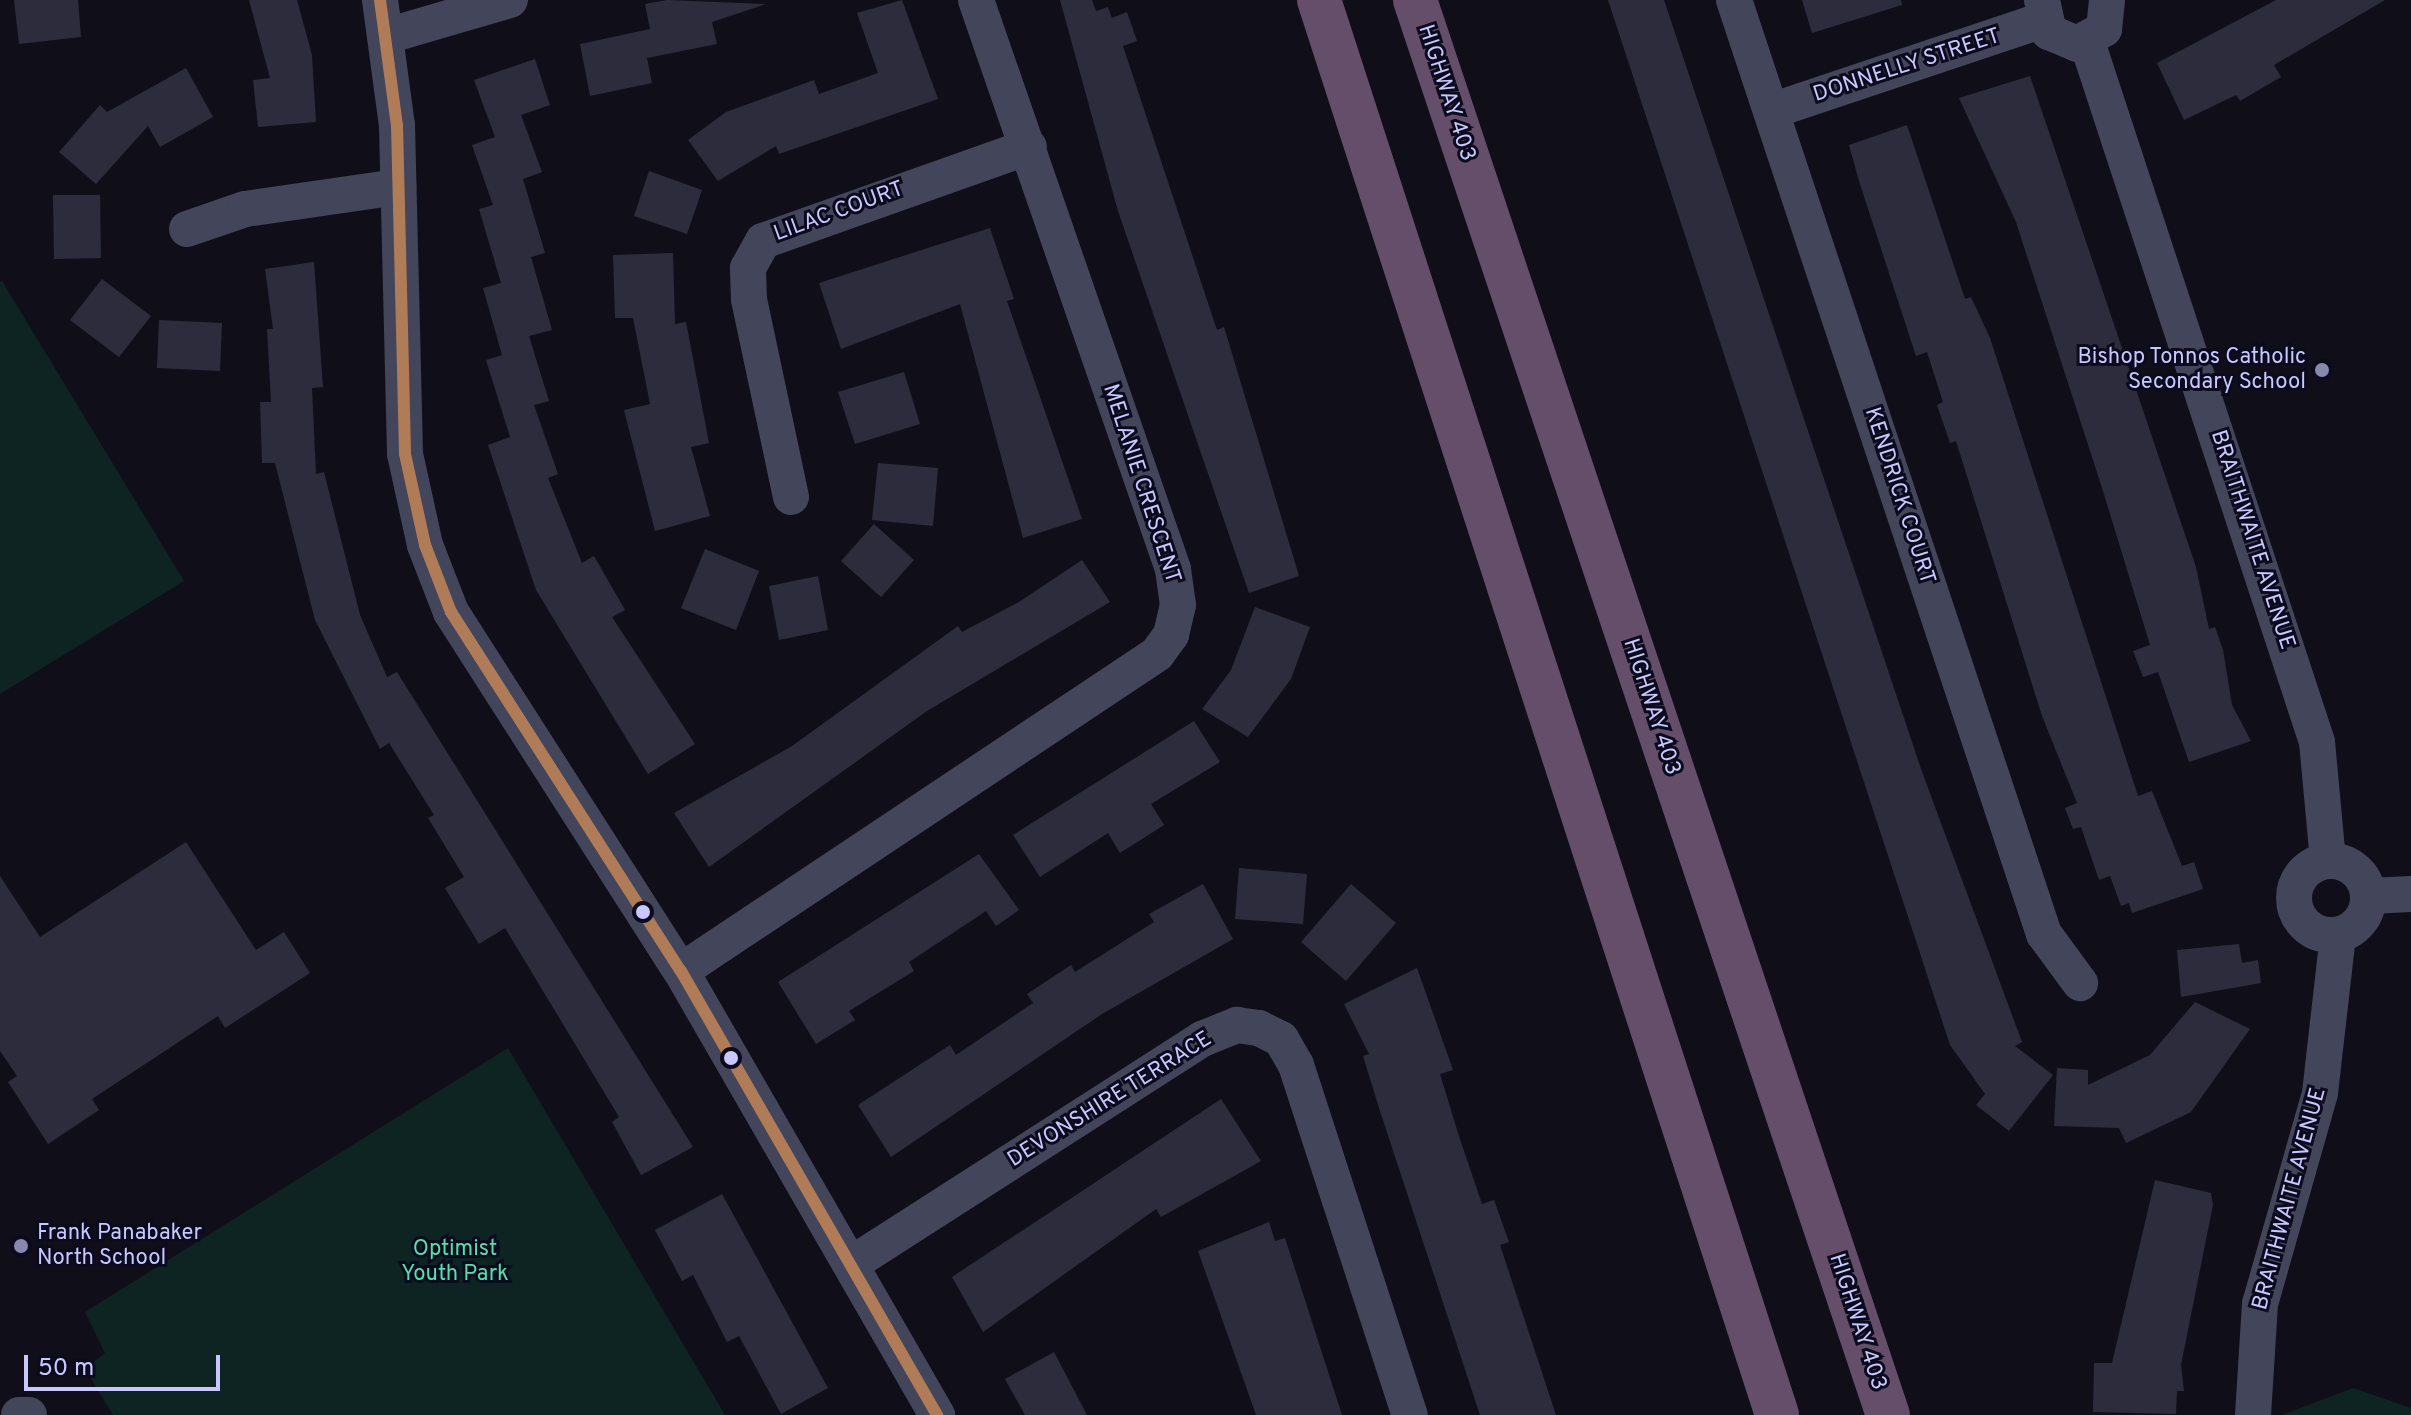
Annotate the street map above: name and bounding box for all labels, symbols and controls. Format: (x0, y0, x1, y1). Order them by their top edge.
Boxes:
street label: HIGHWAY 403 (1411, 21, 1481, 165)
street label: DONNELLY STREET (1810, 23, 2004, 109)
street label: LILAC COURT (770, 176, 908, 248)
place label: Bishop Tonnos Catholic Secondary School (2077, 344, 2306, 396)
marker: Bishop Tonnos Catholic Secondary School (2313, 361, 2331, 379)
street label: MELANIE CRESCENT (1096, 381, 1186, 587)
street label: KENDRICK COURT (1858, 404, 1940, 588)
street label: BRAITHWAITE AVENUE (2204, 427, 2300, 653)
street label: HIGHWAY 403 (1616, 635, 1686, 779)
unlabelled marker (635, 904, 651, 920)
street label: DEVONSHIRE TERRACE (1003, 1026, 1217, 1174)
unlabelled marker (723, 1050, 739, 1066)
street label: BRAITHWAITE AVENUE (2247, 1084, 2333, 1314)
place label: Frank Panabaker North School (37, 1220, 202, 1272)
park label: Optimist Youth Park (401, 1236, 509, 1288)
marker: Frank Panabaker North School (12, 1237, 30, 1255)
street label: HIGHWAY 403 (1822, 1250, 1892, 1394)
scale bar (28, 1339, 224, 1389)
text: 50 m (38, 1354, 94, 1384)

